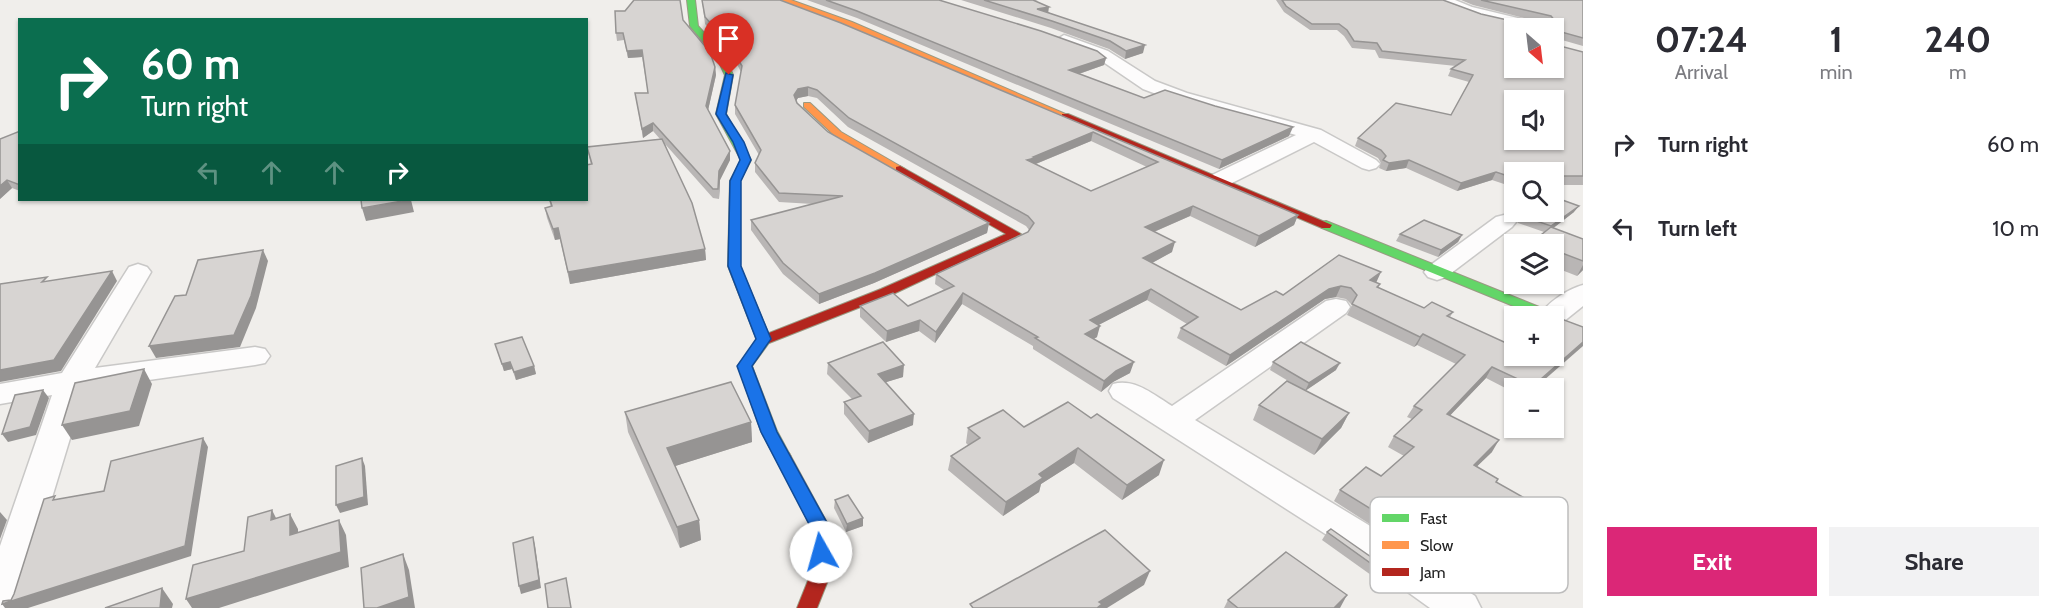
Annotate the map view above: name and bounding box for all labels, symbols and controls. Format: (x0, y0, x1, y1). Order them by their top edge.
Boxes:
pin (703, 13, 754, 75)
text: 07:24 (1655, 17, 1748, 61)
text: 1 (1830, 17, 1843, 61)
text: 240 (1924, 17, 1991, 61)
north arrow (1504, 18, 1564, 78)
map controls (1504, 18, 1564, 438)
icon: arrive (712, 22, 745, 55)
text: 60 m (141, 38, 240, 90)
icon: right (42, 42, 120, 120)
text: Arrival (1675, 60, 1728, 84)
text: min (1820, 60, 1853, 84)
text: m (1949, 60, 1967, 84)
text: Turn right (141, 90, 248, 123)
button: sound (1504, 90, 1564, 150)
icon: right (1607, 128, 1640, 161)
text: Turn right (1658, 131, 1748, 158)
text: 60 m (1987, 131, 2039, 158)
icon: left (192, 156, 225, 189)
icon: ahead (255, 156, 288, 189)
icon: ahead (318, 156, 351, 189)
icon: right (381, 156, 414, 189)
button: search (1504, 162, 1564, 222)
icon: left (1607, 212, 1640, 245)
text: Turn left (1658, 215, 1737, 242)
text: 10 m (1992, 215, 2039, 242)
button: layers (1504, 234, 1564, 294)
button: + (1504, 306, 1564, 366)
button: − (1504, 378, 1564, 438)
legend (1370, 497, 1568, 593)
text: Fast (1420, 509, 1448, 528)
position arrow (789, 520, 853, 584)
button: Exit (1607, 527, 1817, 596)
button: Share (1829, 527, 2039, 596)
text: Slow (1420, 536, 1454, 555)
text: Jam (1419, 563, 1446, 582)

